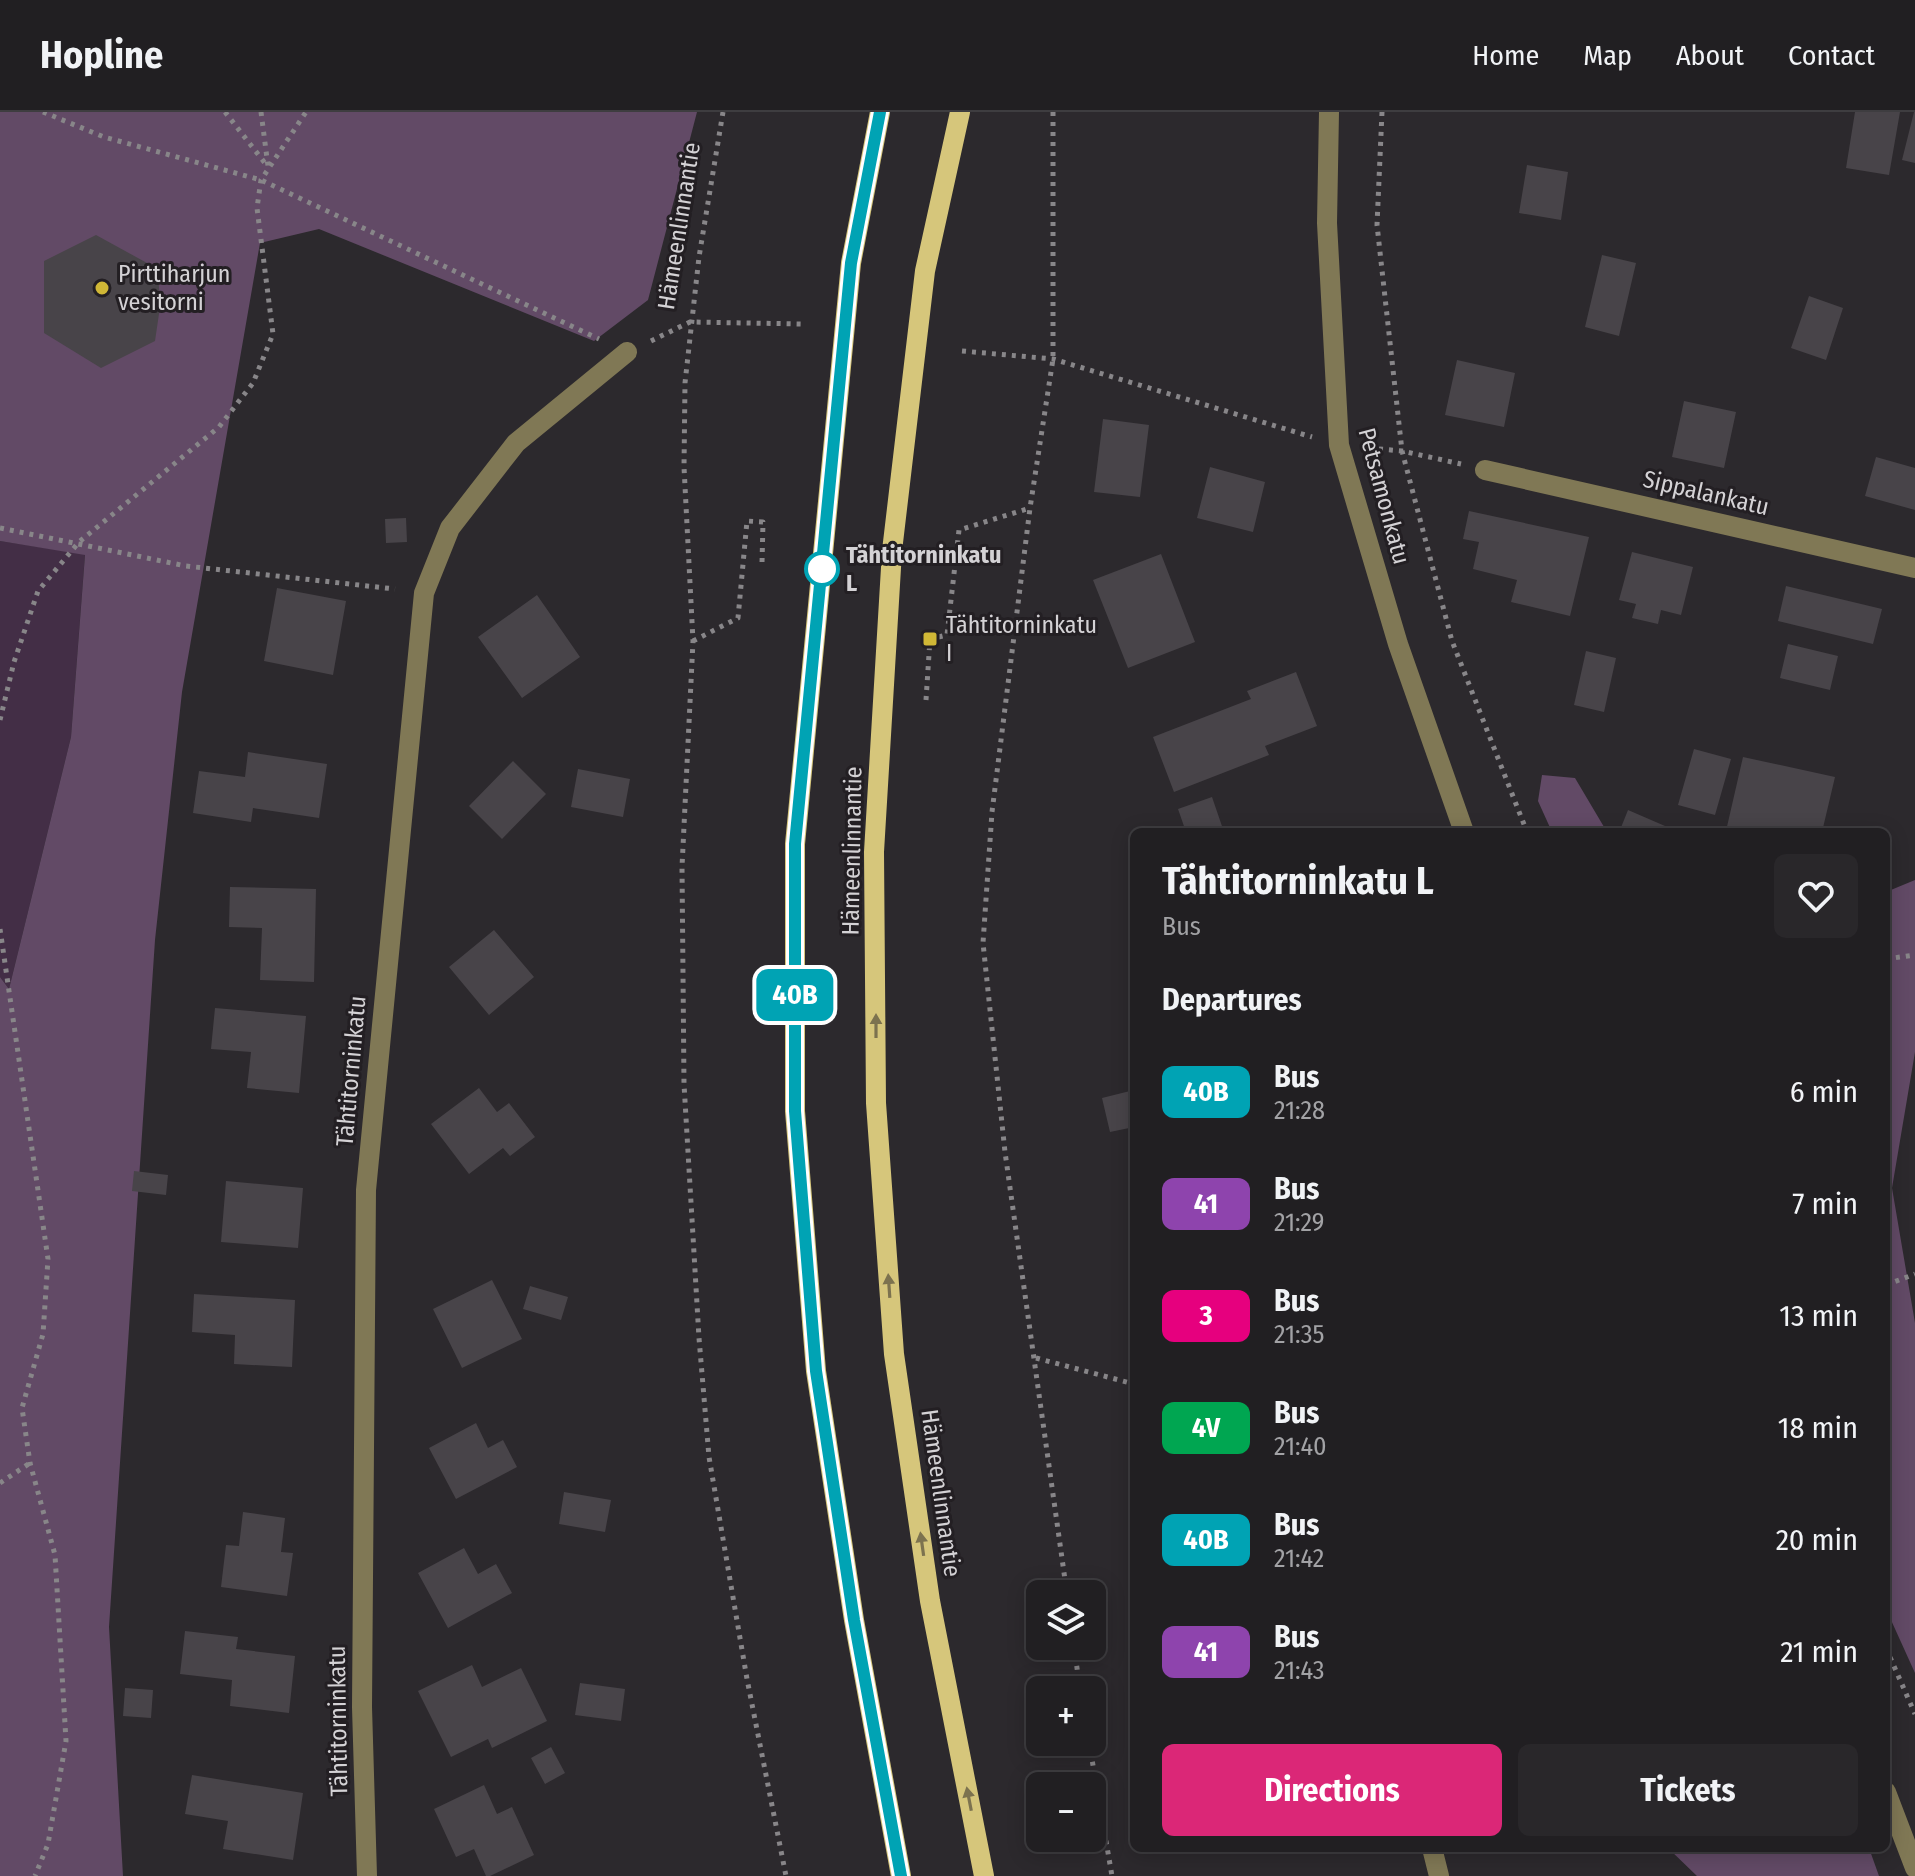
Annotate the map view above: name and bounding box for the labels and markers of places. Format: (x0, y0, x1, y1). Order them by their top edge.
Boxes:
place label: Pirttiharjun vesitorni (118, 260, 231, 316)
marker: Pirttiharjun vesitorni (93, 279, 111, 297)
place label: Tähtitorninkatu L (846, 541, 1001, 597)
marker: Tähtitorninkatu L (805, 552, 839, 586)
place label: Tähtitorninkatu I (946, 611, 1097, 667)
marker: Tähtitorninkatu I (921, 630, 939, 648)

